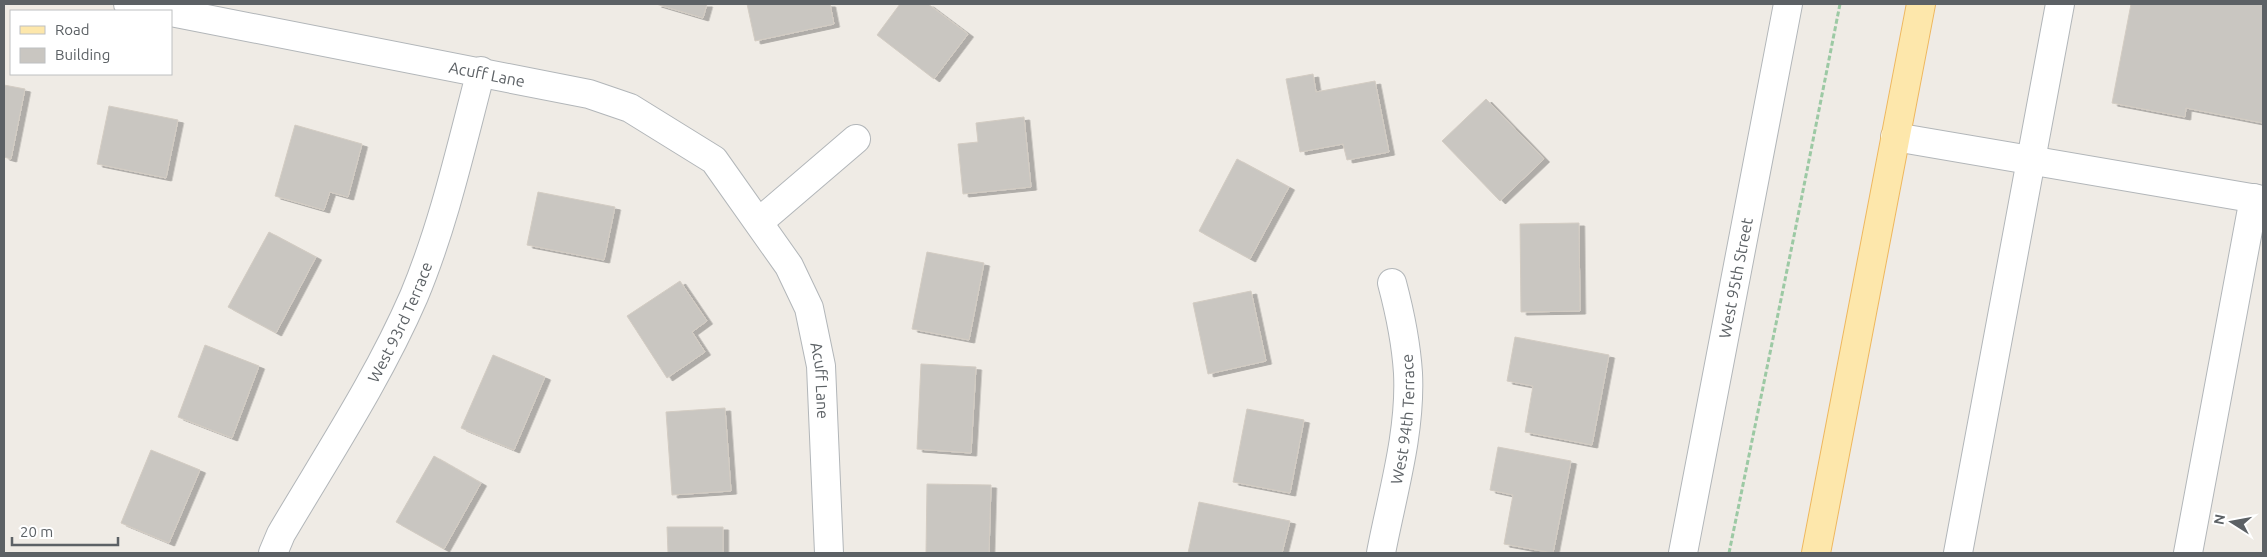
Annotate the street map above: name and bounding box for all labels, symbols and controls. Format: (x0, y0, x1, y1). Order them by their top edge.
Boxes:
legend (10, 10, 172, 75)
text: Road (55, 21, 90, 38)
text: Building (55, 46, 110, 63)
street label: Acuff Lane (447, 58, 527, 90)
street label: West 95th Street (1715, 216, 1756, 340)
street label: West 93rd Terrace (364, 259, 435, 385)
street label: Acuff Lane (807, 340, 832, 419)
street label: West 94th Terrace (1387, 353, 1417, 486)
north arrow (2207, 497, 2257, 547)
text: N (2210, 513, 2228, 526)
scale bar (12, 514, 119, 546)
text: 20 m (20, 523, 53, 540)

